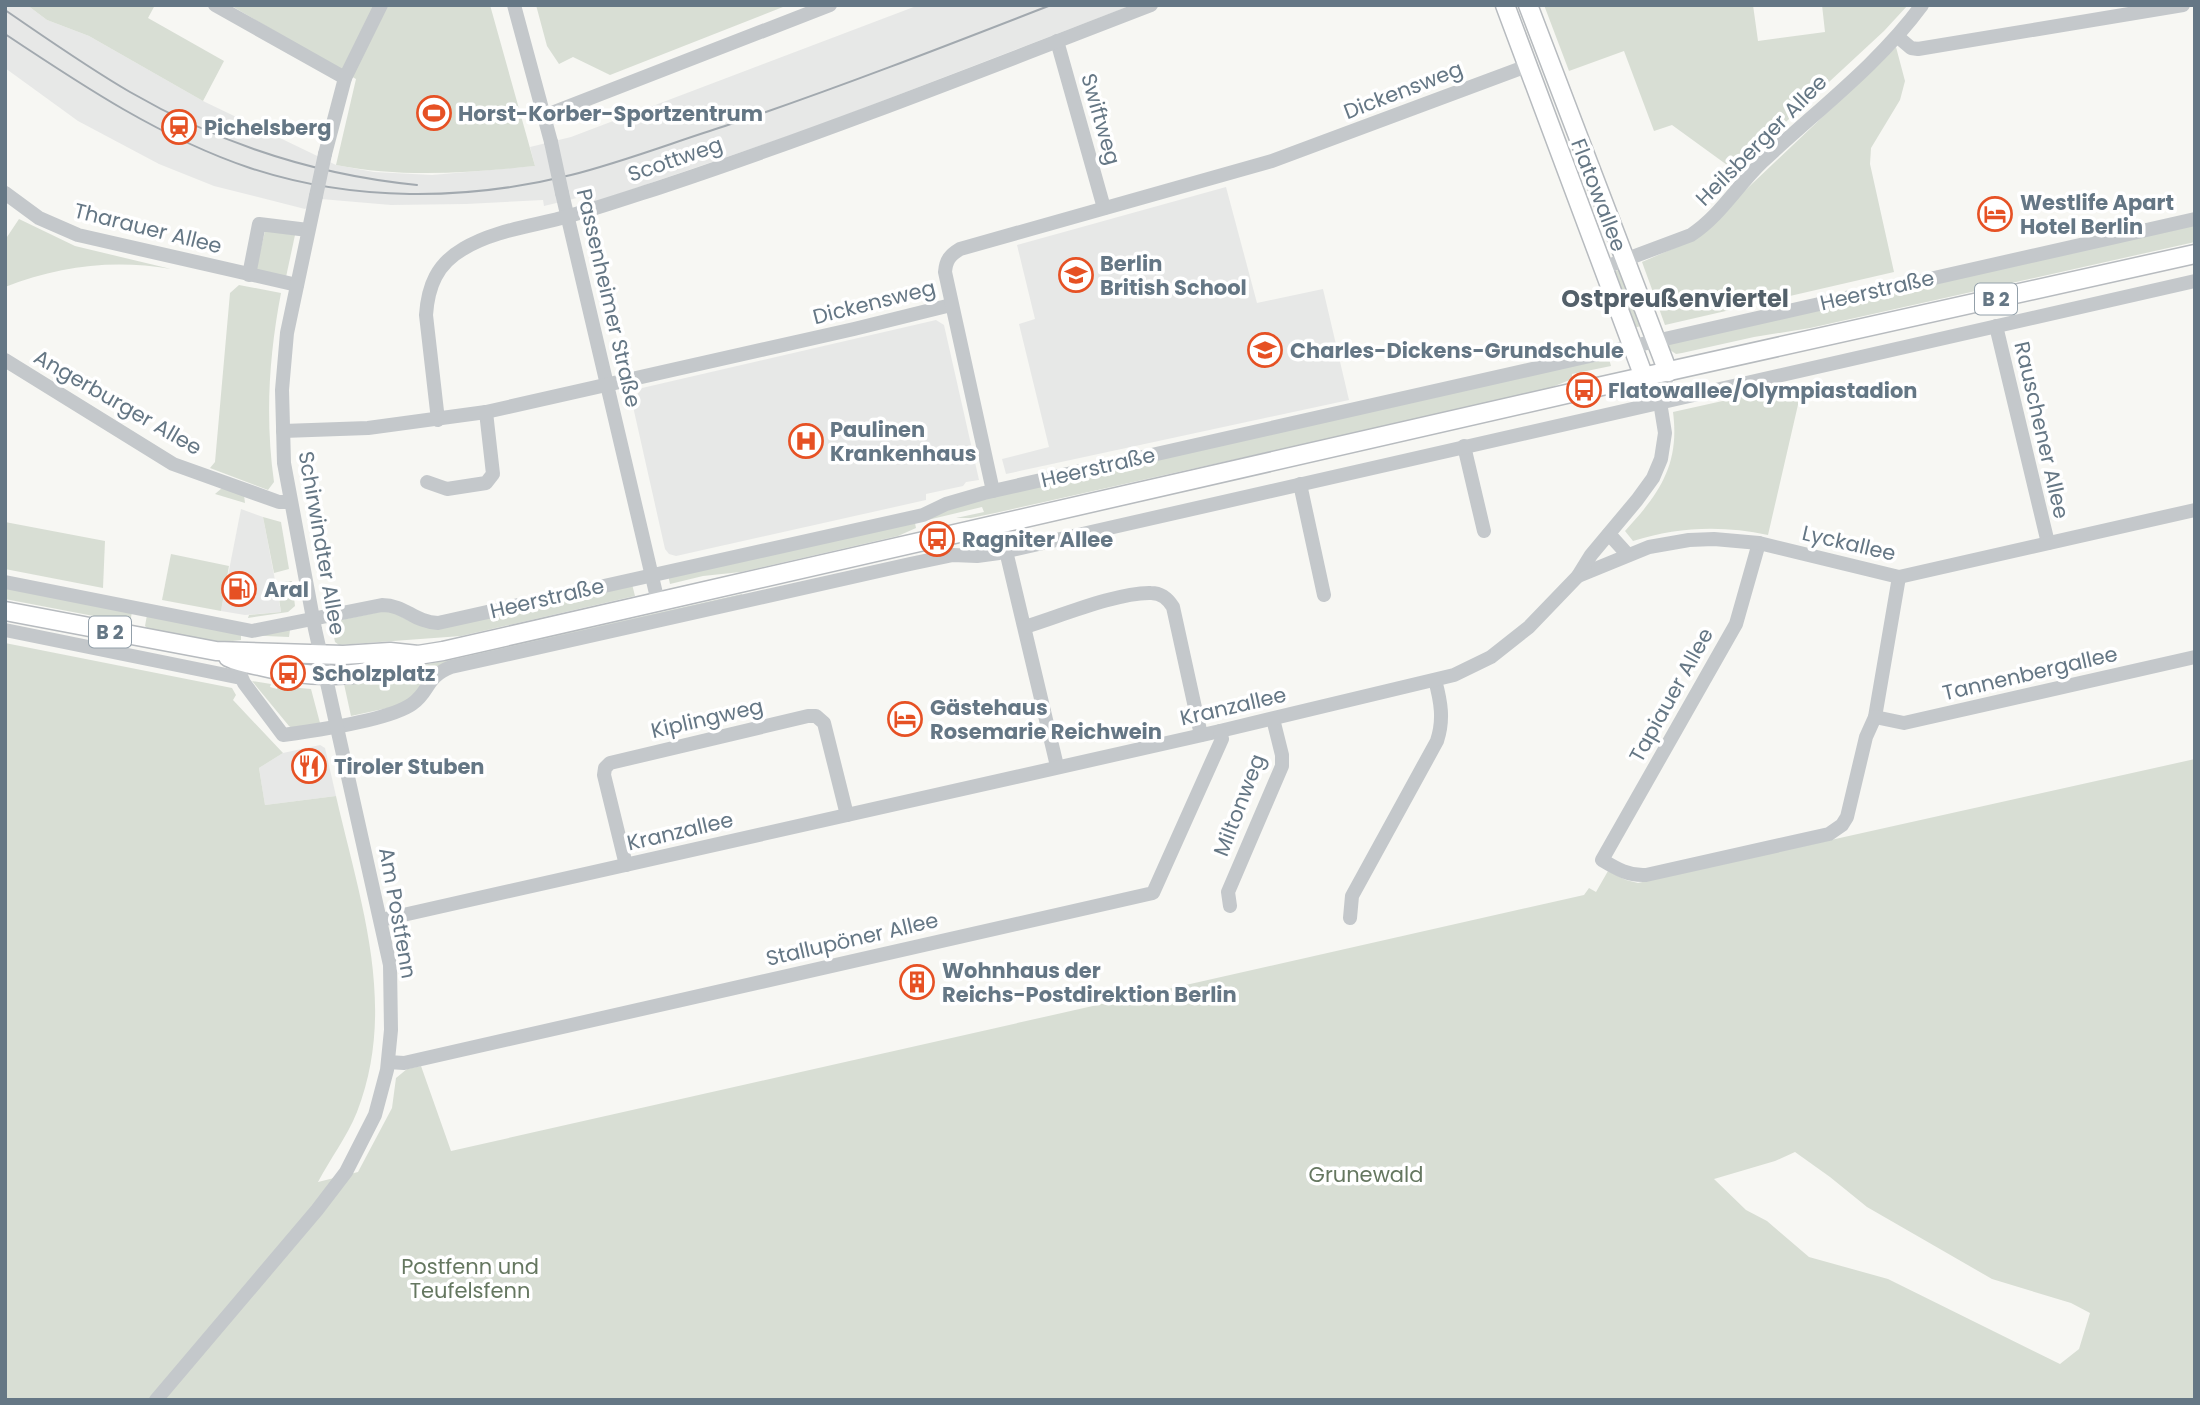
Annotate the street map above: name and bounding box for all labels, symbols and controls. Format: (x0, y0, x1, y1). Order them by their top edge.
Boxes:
street label: Dickensweg (1339, 54, 1467, 126)
street label: Heilsberger Allee (1689, 68, 1833, 212)
street label: Swiftweg (1074, 70, 1128, 168)
sports icon: Horst-Korber-Sportzentrum (415, 94, 453, 132)
place label: Horst-Korber-Sportzentrum (458, 99, 763, 128)
station icon: Pichelsberg (160, 108, 198, 146)
place label: Pichelsberg (204, 113, 331, 142)
street label: Scottweg (624, 129, 726, 189)
street label: Flatowallee (1564, 134, 1634, 256)
street label: Passenheimer Straße (570, 186, 648, 410)
place label: Westlife Apart Hotel Berlin (2020, 188, 2174, 241)
hotel icon: Westlife Apart Hotel Berlin (1976, 195, 2014, 233)
street label: Tharauer Allee (71, 196, 225, 260)
place label: Berlin British School (1100, 249, 1247, 302)
school or university icon: Berlin British School (1057, 256, 1095, 294)
street label: Heerstraße (1817, 263, 1937, 317)
street label: Dickensweg (810, 273, 938, 331)
district label: Ostpreußenviertel (1561, 282, 1789, 315)
road number: B 2 (1975, 284, 2017, 314)
school or university icon: Charles-Dickens-Grundschule (1246, 331, 1284, 369)
place label: Charles-Dickens-Grundschule (1290, 336, 1624, 365)
street label: Rauschener Allee (2008, 339, 2076, 521)
street label: Angerburger Allee (29, 342, 207, 462)
bus stop icon: Flatowallee/Olympiastadion (1565, 371, 1603, 409)
place label: Flatowallee/Olympiastadion (1608, 376, 1917, 405)
place label: Paulinen Krankenhaus (830, 415, 976, 468)
hospital icon: Paulinen Krankenhaus (787, 422, 825, 460)
street label: Heerstraße (1038, 440, 1158, 494)
street label: Schirwindter Allee (292, 449, 352, 637)
street label: Lyckallee (1799, 518, 1899, 568)
bus stop icon: Ragniter Allee (918, 520, 956, 558)
place label: Ragniter Allee (962, 525, 1113, 554)
fuel station icon: Aral (220, 570, 258, 608)
street label: Heerstraße (487, 571, 607, 625)
place label: Aral (264, 575, 309, 604)
road number: B 2 (89, 617, 131, 648)
street label: Tapiauer Allee (1622, 623, 1720, 767)
street label: Tannenbergallee (1940, 639, 2120, 707)
bus stop icon: Scholzplatz (269, 654, 307, 692)
place label: Scholzplatz (312, 659, 435, 688)
street label: Kranzallee (1177, 680, 1289, 732)
street label: Kiplingweg (648, 691, 766, 745)
place label: Gästehaus Rosemarie Reichwein (930, 693, 1162, 746)
hotel icon: Gästehaus Rosemarie Reichwein (886, 700, 924, 738)
restaurant icon: Tiroler Stuben (290, 747, 328, 785)
street label: Miltonweg (1206, 750, 1272, 860)
place label: Tiroler Stuben (334, 752, 485, 781)
street label: Kranzallee (624, 805, 736, 857)
street label: Am Postfenn (372, 845, 424, 981)
street label: Stallupöner Allee (763, 905, 941, 973)
place label: Wohnhaus der Reichs-Postdirektion Berlin (942, 956, 1237, 1009)
building icon: Wohnhaus der Reichs-Postdirektion Berlin (898, 963, 936, 1001)
park label: Grunewald (1309, 1160, 1423, 1189)
park label: Postfenn und Teufelsfenn (401, 1252, 539, 1305)

